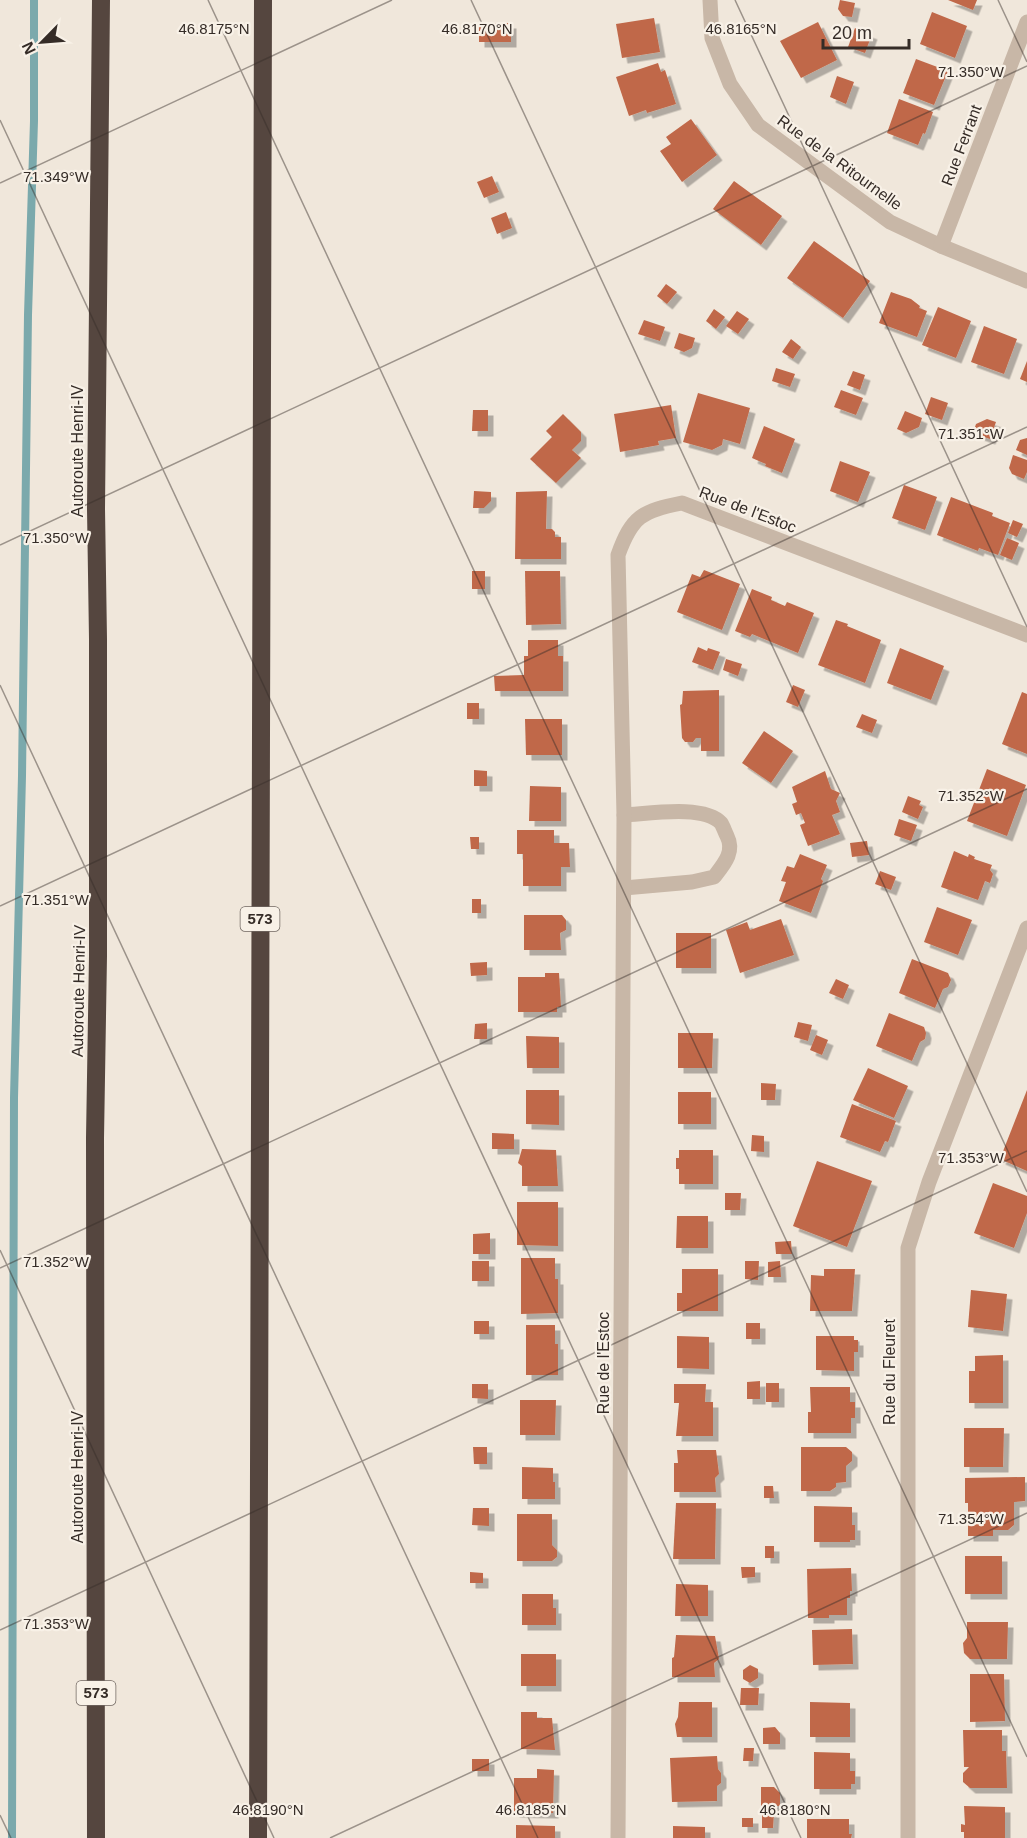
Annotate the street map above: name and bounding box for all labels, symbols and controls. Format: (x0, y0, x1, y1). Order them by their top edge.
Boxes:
north arrow (12, 12, 72, 72)
scale bar (823, 12, 908, 50)
text: 46.8175°N (178, 20, 250, 37)
text: 46.8170°N (441, 20, 513, 37)
text: 46.8165°N (705, 20, 777, 37)
text: 20 m (832, 23, 872, 43)
text: N (19, 39, 39, 57)
text: 71.350°W (938, 63, 1005, 80)
street label: Rue Ferrant (938, 102, 985, 188)
street label: Rue de la Ritournelle (774, 112, 905, 213)
text: 71.349°W (23, 168, 90, 185)
street label: Autoroute Henri-IV (69, 384, 86, 517)
text: 71.351°W (938, 425, 1005, 442)
street label: Rue de l'Estoc (697, 483, 799, 536)
text: 71.350°W (23, 529, 90, 546)
text: 71.352°W (938, 787, 1005, 804)
text: 71.351°W (23, 891, 90, 908)
road number: 573 (240, 907, 280, 931)
street label: Autoroute Henri-IV (69, 924, 88, 1057)
text: 71.353°W (938, 1149, 1005, 1166)
text: 71.352°W (23, 1253, 90, 1270)
street label: Rue de l'Estoc (595, 1312, 612, 1414)
street label: Rue du Fleuret (881, 1319, 898, 1425)
street label: Autoroute Henri-IV (69, 1410, 86, 1543)
text: 71.354°W (938, 1510, 1005, 1527)
text: 71.353°W (23, 1615, 90, 1632)
road number: 573 (76, 1681, 116, 1705)
text: 46.8190°N (232, 1801, 304, 1818)
text: 46.8185°N (495, 1801, 567, 1818)
text: 46.8180°N (759, 1801, 831, 1818)

